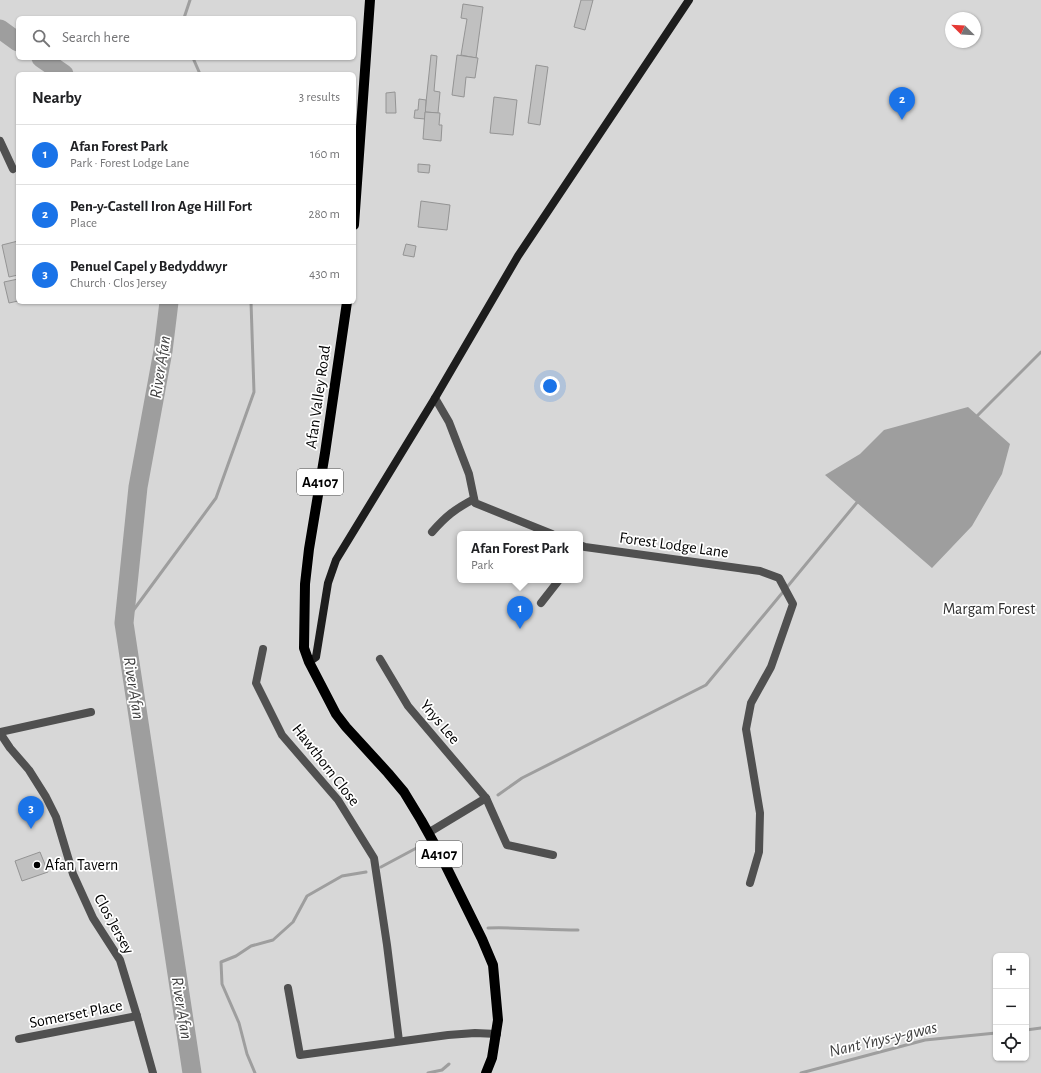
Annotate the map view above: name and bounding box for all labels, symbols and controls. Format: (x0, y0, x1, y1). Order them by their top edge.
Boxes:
north arrow (945, 12, 981, 48)
search box (16, 16, 356, 60)
icon: search (30, 27, 52, 49)
text: Search here (62, 30, 130, 45)
pin: 2 (889, 87, 915, 120)
text: Nearby (32, 89, 82, 106)
text: 3 results (299, 91, 340, 104)
text: Afan Forest Park (70, 139, 168, 154)
text: 1 (43, 148, 47, 161)
text: 160 m (310, 148, 340, 161)
text: Park · Forest Lodge Lane (70, 157, 189, 170)
text: Pen-y-Castell Iron Age Hill Fort (70, 199, 252, 214)
text: 2 (42, 208, 48, 221)
text: 280 m (309, 208, 340, 221)
text: Place (70, 217, 97, 230)
text: Penuel Capel y Bedyddwyr (70, 259, 227, 274)
text: 3 (42, 268, 48, 281)
text: 430 m (309, 268, 340, 281)
text: Church · Clos Jersey (70, 277, 167, 290)
water label: River Afan (147, 335, 173, 399)
street label: Afan Valley Road (303, 344, 334, 450)
your location (540, 376, 560, 396)
road number: A4107 (297, 469, 343, 495)
street label: Forest Lodge Lane (618, 529, 730, 561)
popup (457, 531, 583, 583)
text: Afan Forest Park (471, 541, 569, 556)
text: Park (471, 559, 493, 572)
pin: 1 (507, 596, 533, 629)
park label: Margam Forest (943, 601, 1035, 617)
water label: River Afan (121, 656, 147, 720)
street label: Ynys Lee (416, 697, 463, 748)
street label: Hawthorn Close (289, 721, 363, 809)
pin: 3 (18, 796, 44, 829)
road number: A4107 (416, 841, 462, 867)
place label: Afan Tavern (45, 857, 118, 873)
marker: Afan Tavern (32, 860, 42, 870)
street label: Clos Jersey (90, 891, 137, 957)
map controls (993, 953, 1029, 1061)
button: + (993, 953, 1029, 989)
water label: River Afan (169, 976, 195, 1040)
button: − (993, 989, 1029, 1025)
street label: Somerset Place (28, 997, 124, 1031)
water label: Nant Ynys-y-gwas (827, 1018, 939, 1060)
button: locate (993, 1025, 1029, 1061)

